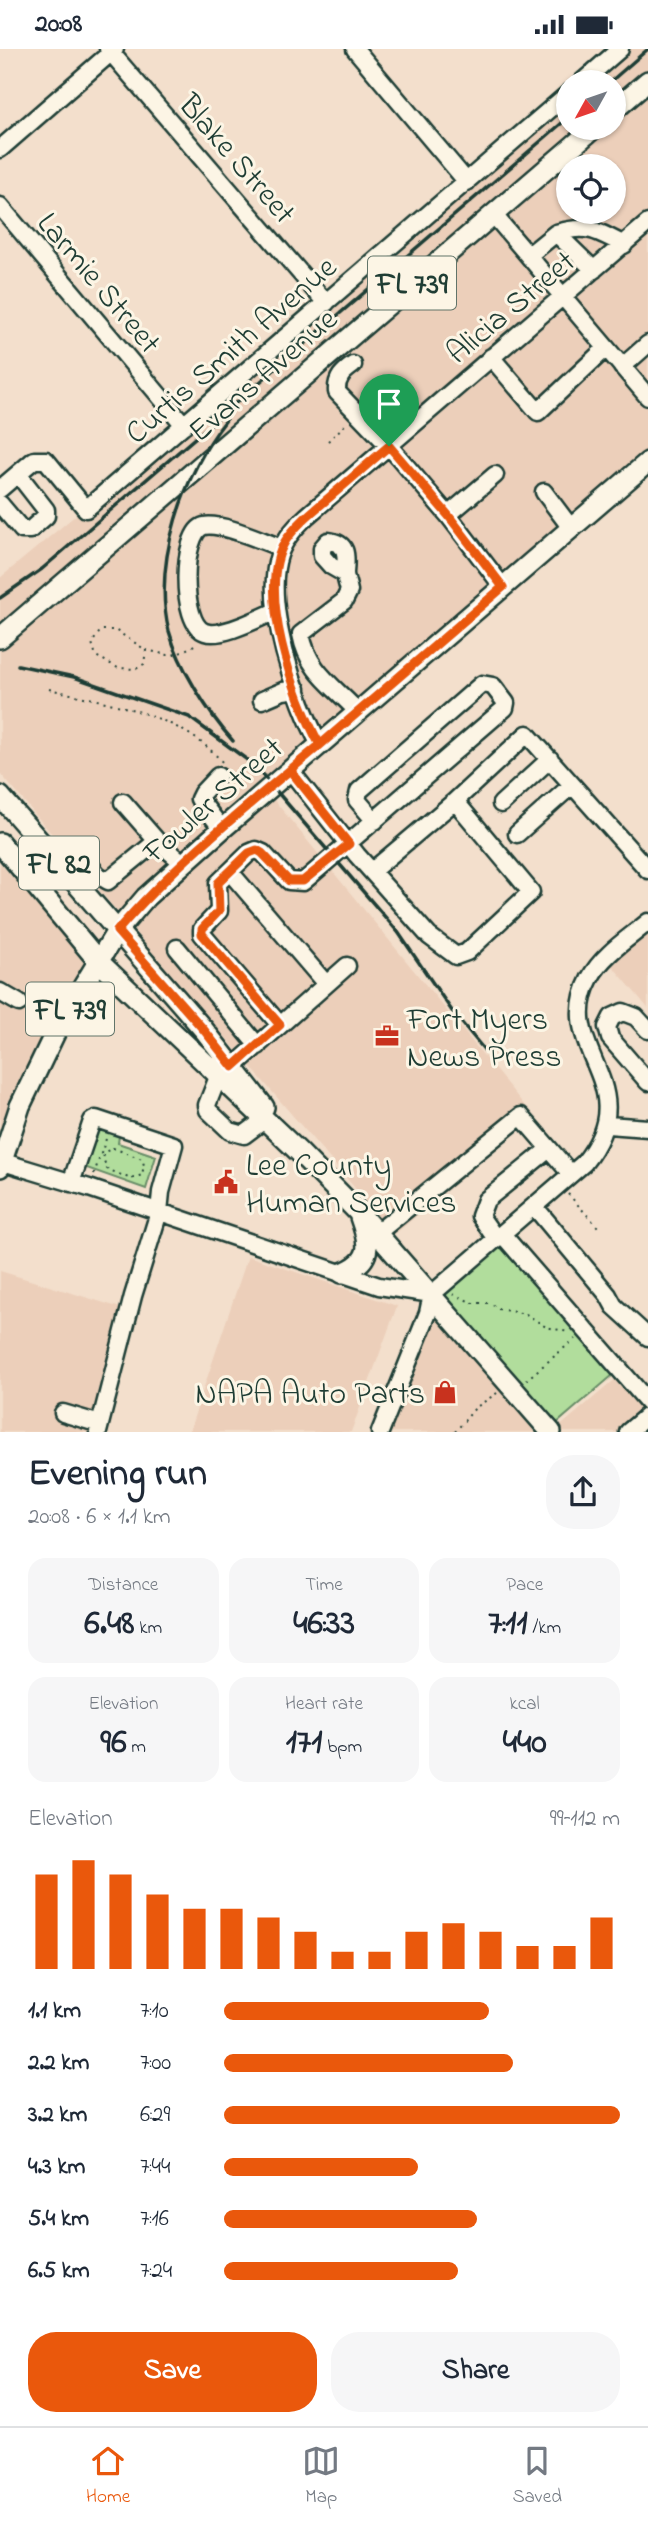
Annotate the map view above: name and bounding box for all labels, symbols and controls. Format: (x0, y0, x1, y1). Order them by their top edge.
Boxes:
text: 20:08 (35, 6, 82, 44)
north arrow (556, 70, 626, 140)
map controls (556, 70, 626, 224)
street label: Blake Street (165, 84, 305, 236)
button: locate (556, 154, 626, 224)
street label: Larmie Street (24, 203, 171, 366)
street label: Alicia Street (437, 240, 588, 377)
street label: Curtis Smith Avenue (116, 246, 349, 457)
road number: FL 739 (368, 257, 456, 309)
street label: Evans Avenue (179, 298, 350, 455)
pin (359, 374, 419, 446)
icon: arrive (370, 385, 408, 423)
street label: Fowler Street (133, 727, 295, 877)
road number: FL 82 (19, 837, 99, 890)
road number: FL 739 (26, 983, 114, 1035)
place label: Fort Myers News Press (406, 998, 562, 1082)
office icon: Fort Myers News Press (373, 1022, 401, 1050)
place label: Lee County Human Services (246, 1144, 456, 1228)
public building icon: Lee County Human Services (212, 1168, 240, 1196)
place label: NAPA Auto Parts (195, 1372, 425, 1419)
shop icon: NAPA Auto Parts (431, 1378, 459, 1406)
text: Evening run (28, 1447, 207, 1503)
button: share (546, 1455, 620, 1529)
text: 20:08 · 6 × 1.1 km (28, 1501, 171, 1534)
text: Distance (88, 1572, 158, 1599)
text: Time (305, 1572, 343, 1599)
text: Pace (506, 1572, 543, 1599)
text: 6.48 (84, 1599, 134, 1650)
text: 46:33 (293, 1599, 355, 1650)
text: 7:11 (488, 1599, 528, 1650)
text: km (134, 1615, 162, 1642)
text: /km (528, 1615, 561, 1642)
text: Elevation (88, 1691, 158, 1718)
text: Heart rate (285, 1691, 363, 1718)
text: kcal (510, 1691, 540, 1718)
text: 96 (101, 1718, 127, 1769)
text: 171 (286, 1718, 322, 1769)
text: 440 (503, 1718, 547, 1769)
text: m (127, 1734, 146, 1761)
text: bpm (322, 1734, 362, 1761)
text: Elevation (28, 1803, 113, 1836)
text: 99–112 m (550, 1803, 620, 1836)
text: 1.1 km (28, 1995, 81, 2028)
text: 7:10 (140, 1995, 169, 2028)
text: 2.2 km (28, 2047, 89, 2080)
text: 7:00 (140, 2047, 171, 2080)
text: 3.2 km (28, 2099, 87, 2132)
text: 6:29 (140, 2099, 170, 2132)
text: 4.3 km (28, 2151, 85, 2184)
text: 7:44 (140, 2151, 170, 2184)
text: 5.4 km (28, 2203, 89, 2236)
text: 7:16 (140, 2203, 169, 2236)
text: 6.5 km (28, 2255, 90, 2288)
text: 7:24 (140, 2255, 172, 2288)
button: Save (28, 2332, 317, 2412)
button: Share (331, 2332, 620, 2412)
tab: Home (86, 2442, 130, 2511)
tab: Map (302, 2442, 340, 2511)
tab: Saved (512, 2442, 562, 2511)

